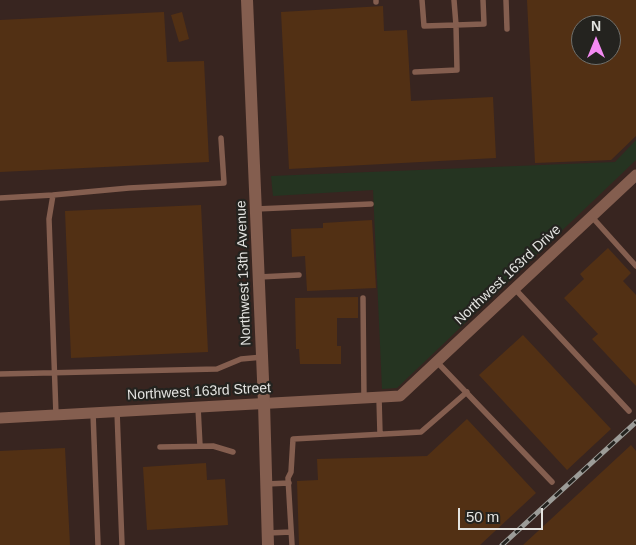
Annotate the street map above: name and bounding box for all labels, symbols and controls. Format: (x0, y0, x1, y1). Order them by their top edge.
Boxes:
north arrow (571, 15, 621, 65)
text: N (591, 18, 601, 34)
street label: Northwest 13th Avenue (233, 200, 255, 346)
street label: Northwest 163rd Drive (451, 221, 565, 329)
street label: Northwest 163rd Street (127, 380, 271, 404)
scale bar (461, 498, 546, 530)
text: 50 m (466, 508, 499, 525)

